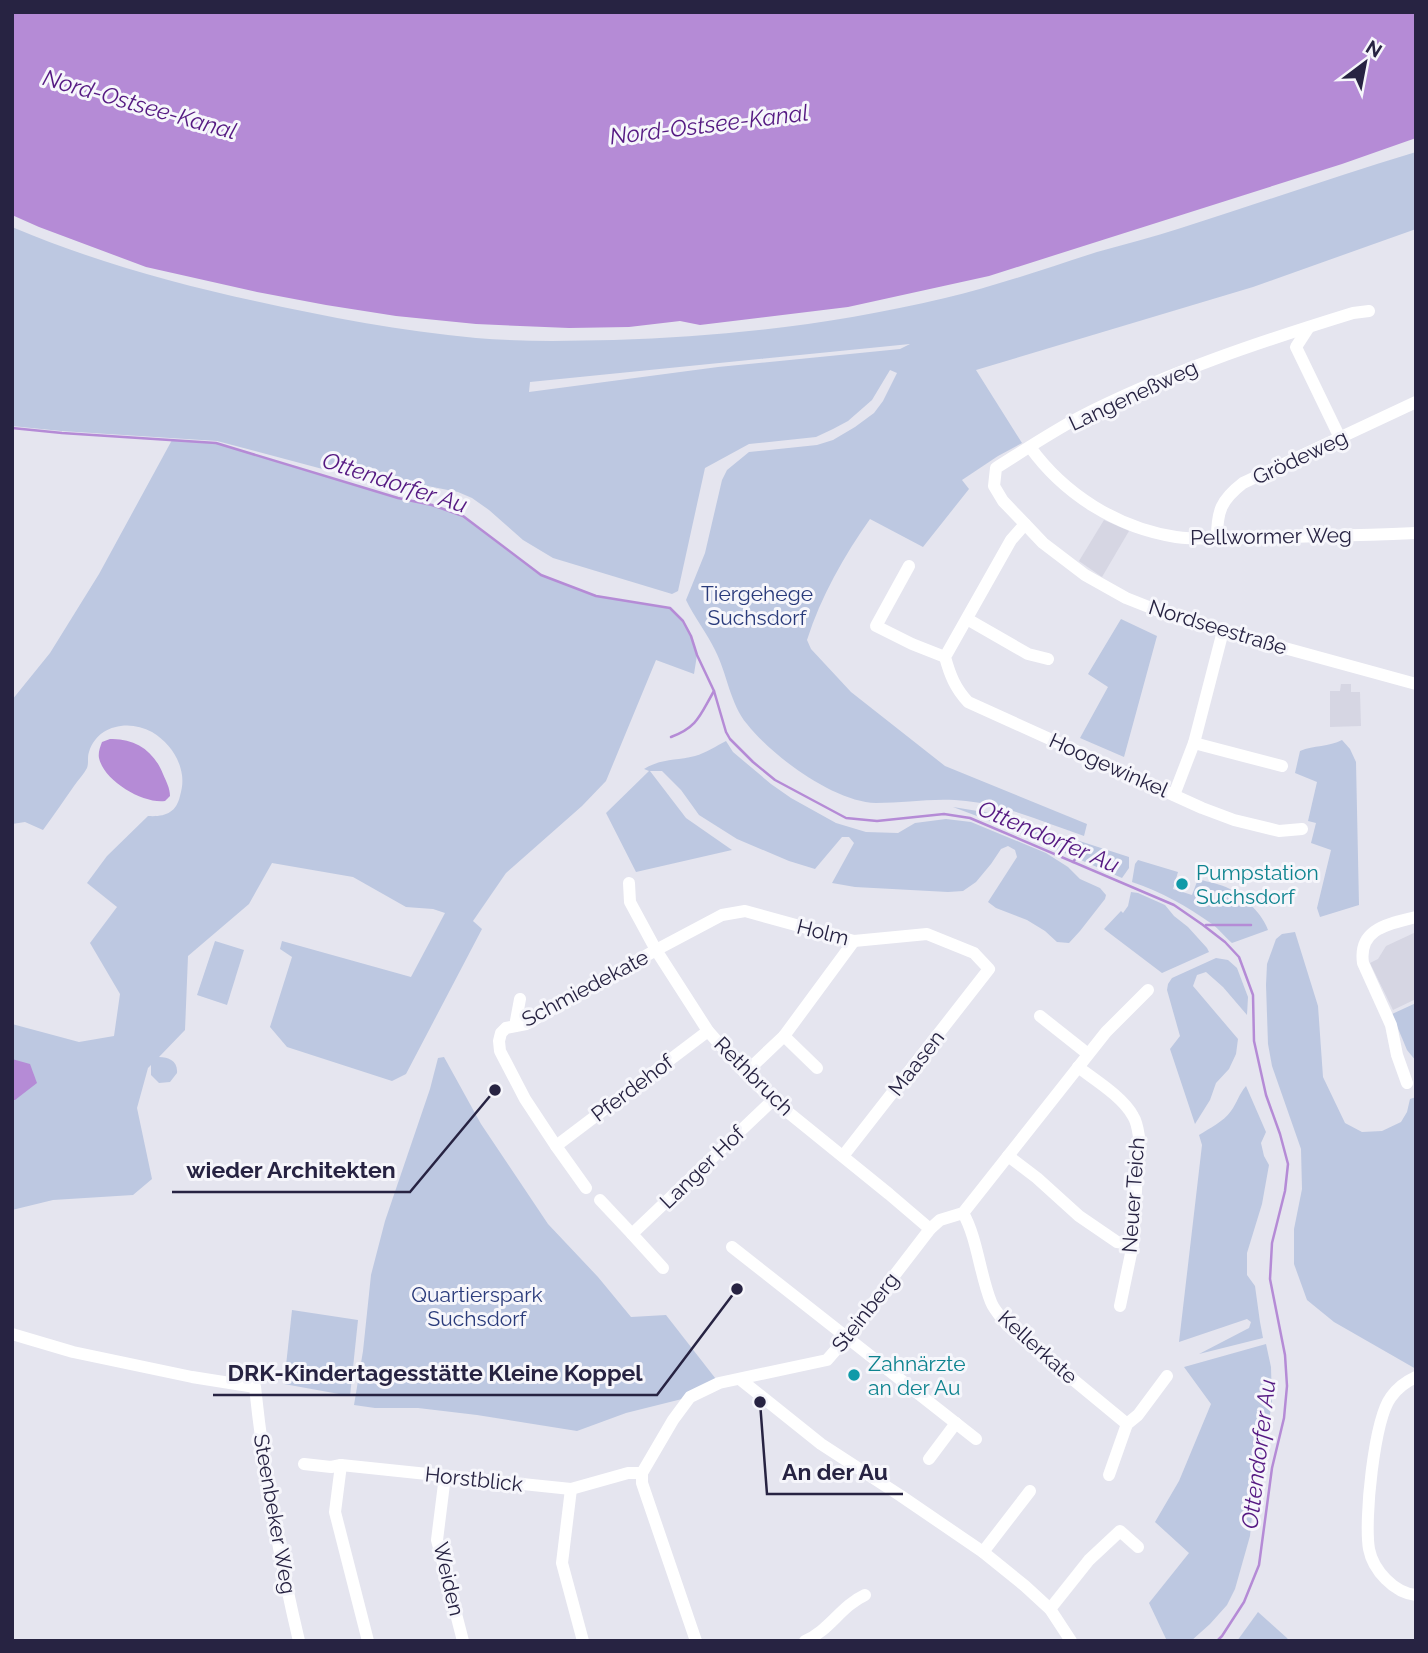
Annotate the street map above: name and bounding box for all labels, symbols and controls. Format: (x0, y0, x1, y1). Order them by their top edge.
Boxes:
north arrow (1330, 28, 1400, 98)
text: N (1362, 35, 1386, 62)
water label: Nord-Ostsee-Kanal (40, 63, 240, 145)
water label: Nord-Ostsee-Kanal (608, 98, 810, 150)
street label: Langeneßweg (1065, 354, 1201, 436)
street label: Grödeweg (1249, 424, 1351, 490)
water label: Ottendorfer Au (319, 446, 471, 518)
street label: Pellwormer Weg (1190, 522, 1352, 550)
park label: Tiergehege Suchsdorf (701, 581, 813, 630)
street label: Nordseestraße (1146, 594, 1290, 660)
street label: Hoogewinkel (1046, 728, 1173, 803)
water label: Ottendorfer Au (974, 794, 1124, 878)
place label: Pumpstation Suchsdorf (1196, 860, 1319, 909)
marker: Pumpstation Suchsdorf (1174, 876, 1190, 892)
street label: Holm (794, 913, 852, 951)
street label: Schmiedekate (517, 944, 653, 1032)
street label: Maasen (883, 1025, 949, 1101)
street label: Rethbruch (709, 1031, 799, 1121)
street label: Pferdehof (586, 1049, 679, 1127)
street label: Langer Hof (654, 1120, 750, 1214)
street label: Neuer Teich (1116, 1136, 1150, 1254)
callout: wieder Architekten (172, 1148, 410, 1192)
text: wieder Architekten (186, 1156, 396, 1183)
street label: Steinberg (826, 1267, 904, 1357)
park label: Quartierspark Suchsdorf (411, 1282, 543, 1331)
street label: Kellerkate (993, 1305, 1083, 1389)
callout: DRK-Kindertagesstätte Kleine Koppel (213, 1351, 657, 1395)
place label: Zahnärzte an der Au (868, 1351, 965, 1400)
text: DRK-Kindertagesstätte Kleine Koppel (227, 1359, 643, 1386)
marker: Zahnärzte an der Au (846, 1367, 862, 1383)
water label: Ottendorfer Au (1235, 1378, 1281, 1530)
street label: Steenbeker Weg (249, 1432, 301, 1596)
callout: An der Au (767, 1450, 903, 1494)
text: An der Au (782, 1458, 888, 1485)
street label: Horstblick (424, 1461, 524, 1497)
street label: Weiden (428, 1540, 470, 1618)

